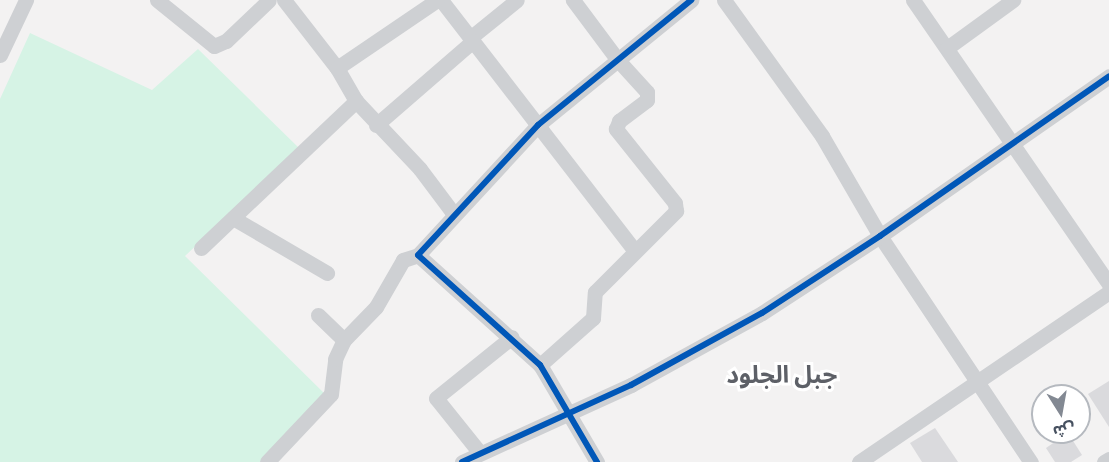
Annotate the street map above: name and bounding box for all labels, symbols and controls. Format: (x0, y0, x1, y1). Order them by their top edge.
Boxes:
district label: جبل الجلود (727, 362, 837, 390)
north arrow (1031, 384, 1091, 444)
text: ش (1052, 419, 1077, 442)

